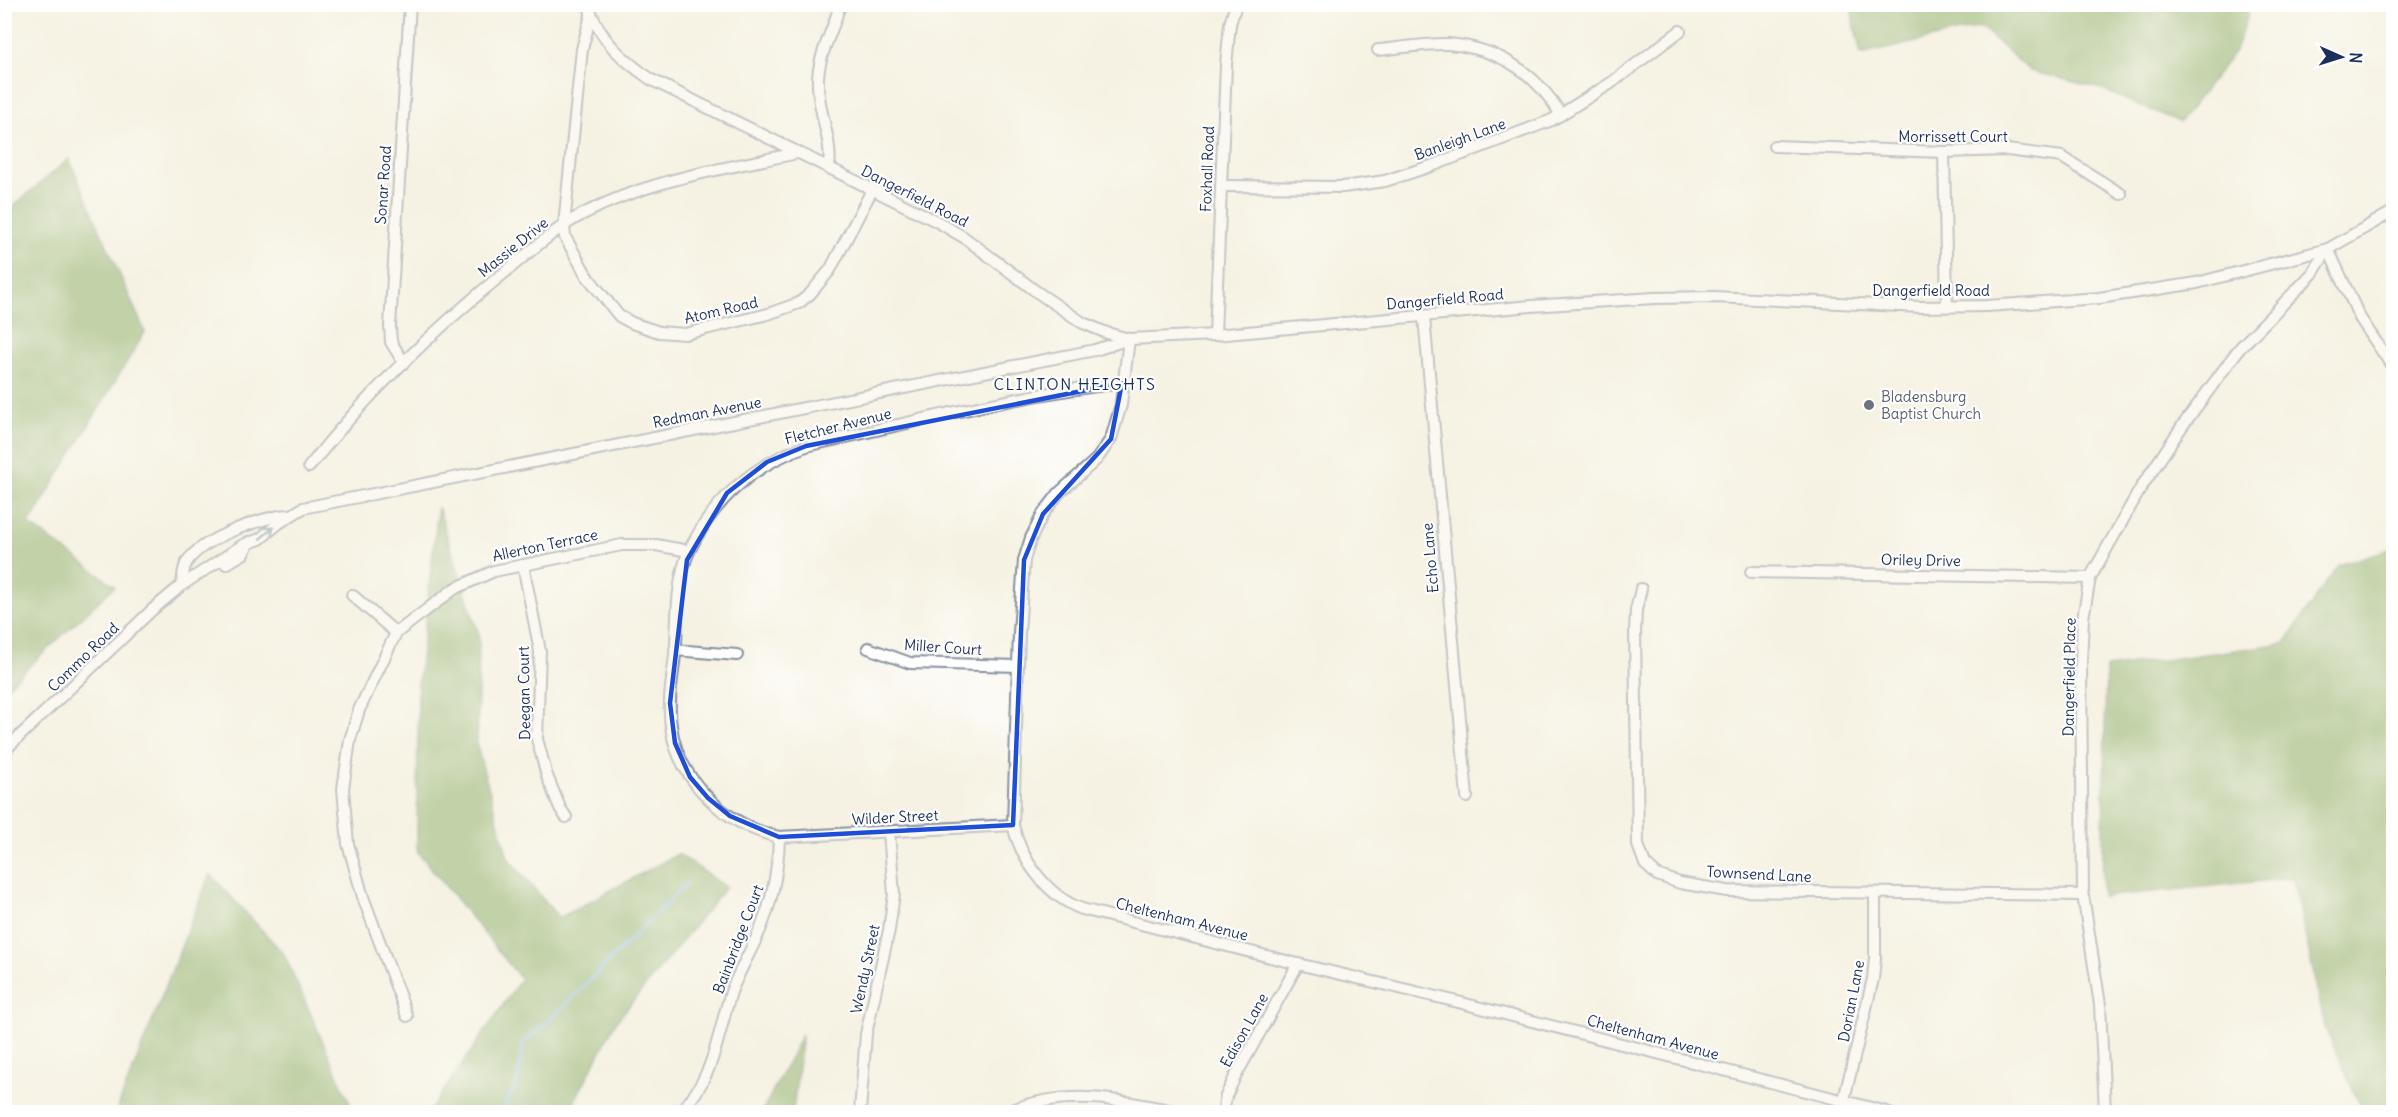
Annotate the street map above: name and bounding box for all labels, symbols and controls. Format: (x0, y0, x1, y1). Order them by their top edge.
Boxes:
north arrow (2311, 27, 2371, 87)
text: N (2346, 52, 2366, 64)
street label: Banleigh Lane (1412, 114, 1508, 164)
street label: Foxhall Road (1196, 125, 1218, 212)
street label: Morrissett Court (1898, 127, 2008, 146)
street label: Sonar Road (371, 145, 395, 225)
street label: Dangerfield Road (858, 161, 972, 231)
street label: Massie Drive (474, 213, 552, 281)
street label: Dangerfield Road (1872, 281, 1990, 300)
street label: Dangerfield Road (1386, 284, 1505, 314)
street label: Atom Road (682, 292, 760, 328)
district label: CLINTON HEIGHTS (994, 374, 1156, 394)
place label: Bladensburg Baptist Church (1881, 387, 1982, 423)
street label: Redman Avenue (651, 392, 763, 432)
marker: Bladensburg Baptist Church (1862, 398, 1876, 412)
street label: Fletcher Avenue (783, 404, 893, 448)
street label: Echo Lane (1417, 522, 1443, 594)
street label: Allerton Terrace (491, 525, 599, 565)
one-way arrow (259, 526, 274, 540)
street label: Oriley Drive (1881, 550, 1961, 570)
street label: Dangerfield Place (2058, 617, 2080, 737)
street label: Commo Road (43, 618, 123, 696)
street label: Miller Court (903, 635, 983, 659)
street label: Deegan Court (514, 646, 534, 740)
street label: Wilder Street (851, 805, 939, 829)
street label: Townsend Lane (1706, 862, 1812, 886)
street label: Bainbridge Court (708, 882, 768, 996)
street label: Cheltenham Avenue (1114, 893, 1250, 945)
street label: Wendy Street (846, 923, 884, 1015)
street label: Dorian Lane (1834, 959, 1868, 1043)
street label: Edison Lane (1216, 990, 1272, 1070)
street label: Cheltenham Avenue (1585, 1010, 1721, 1064)

